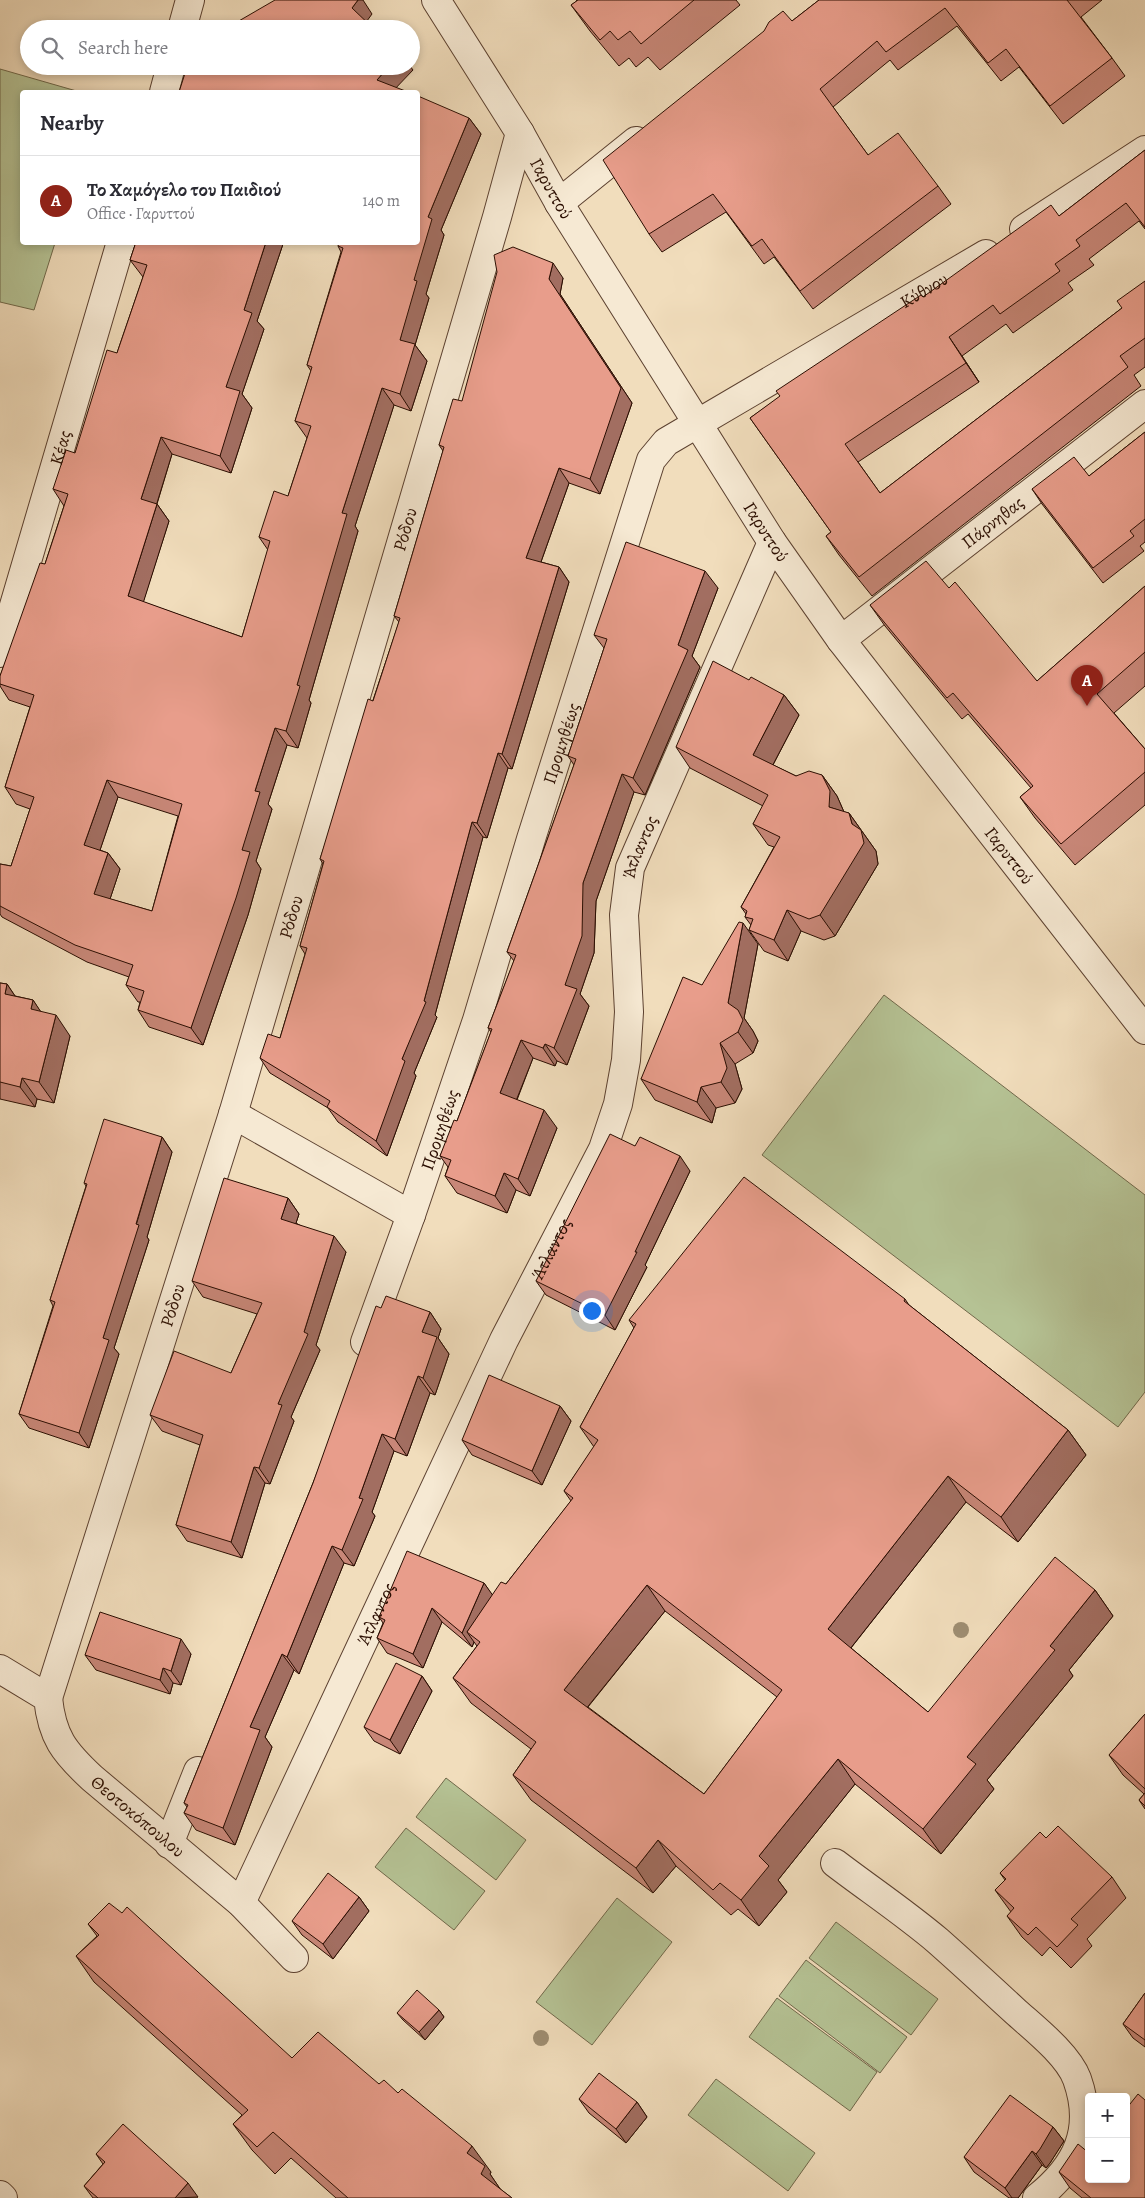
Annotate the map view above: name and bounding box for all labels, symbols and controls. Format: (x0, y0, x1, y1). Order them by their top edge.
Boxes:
search box (20, 20, 420, 75)
icon: search (38, 34, 66, 62)
text: Search here (78, 35, 168, 61)
text: Nearby (40, 109, 103, 137)
street label: Γαρυττού (524, 154, 578, 224)
text: Το Χαμόγελο του Παιδιού (87, 177, 281, 203)
text: A (51, 190, 61, 212)
text: 140 m (362, 190, 400, 212)
text: Office · Γαρυττού (87, 203, 195, 225)
street label: Κύθνου (895, 267, 953, 314)
street label: Κέας (44, 427, 77, 468)
street label: Πάρνηθας (957, 490, 1029, 554)
street label: Γαρυττού (738, 497, 794, 567)
street label: Ρόδου (387, 505, 423, 554)
pin: A (1071, 665, 1103, 706)
street label: Προμηθέως (537, 700, 585, 787)
street label: Άτλαντος (617, 812, 663, 880)
street label: Γαρυττού (979, 822, 1039, 889)
street label: Ρόδου (273, 892, 309, 941)
street label: Προμηθέως (415, 1086, 465, 1173)
street label: Άτλαντος (525, 1214, 577, 1284)
street label: Ρόδου (154, 1281, 191, 1330)
your location (579, 1298, 605, 1324)
street label: Άτλαντος (351, 1579, 401, 1649)
street label: Θεοτοκόπουλου (86, 1770, 190, 1863)
map controls (1085, 2093, 1130, 2183)
button: + (1085, 2093, 1130, 2138)
button: − (1085, 2138, 1130, 2183)

